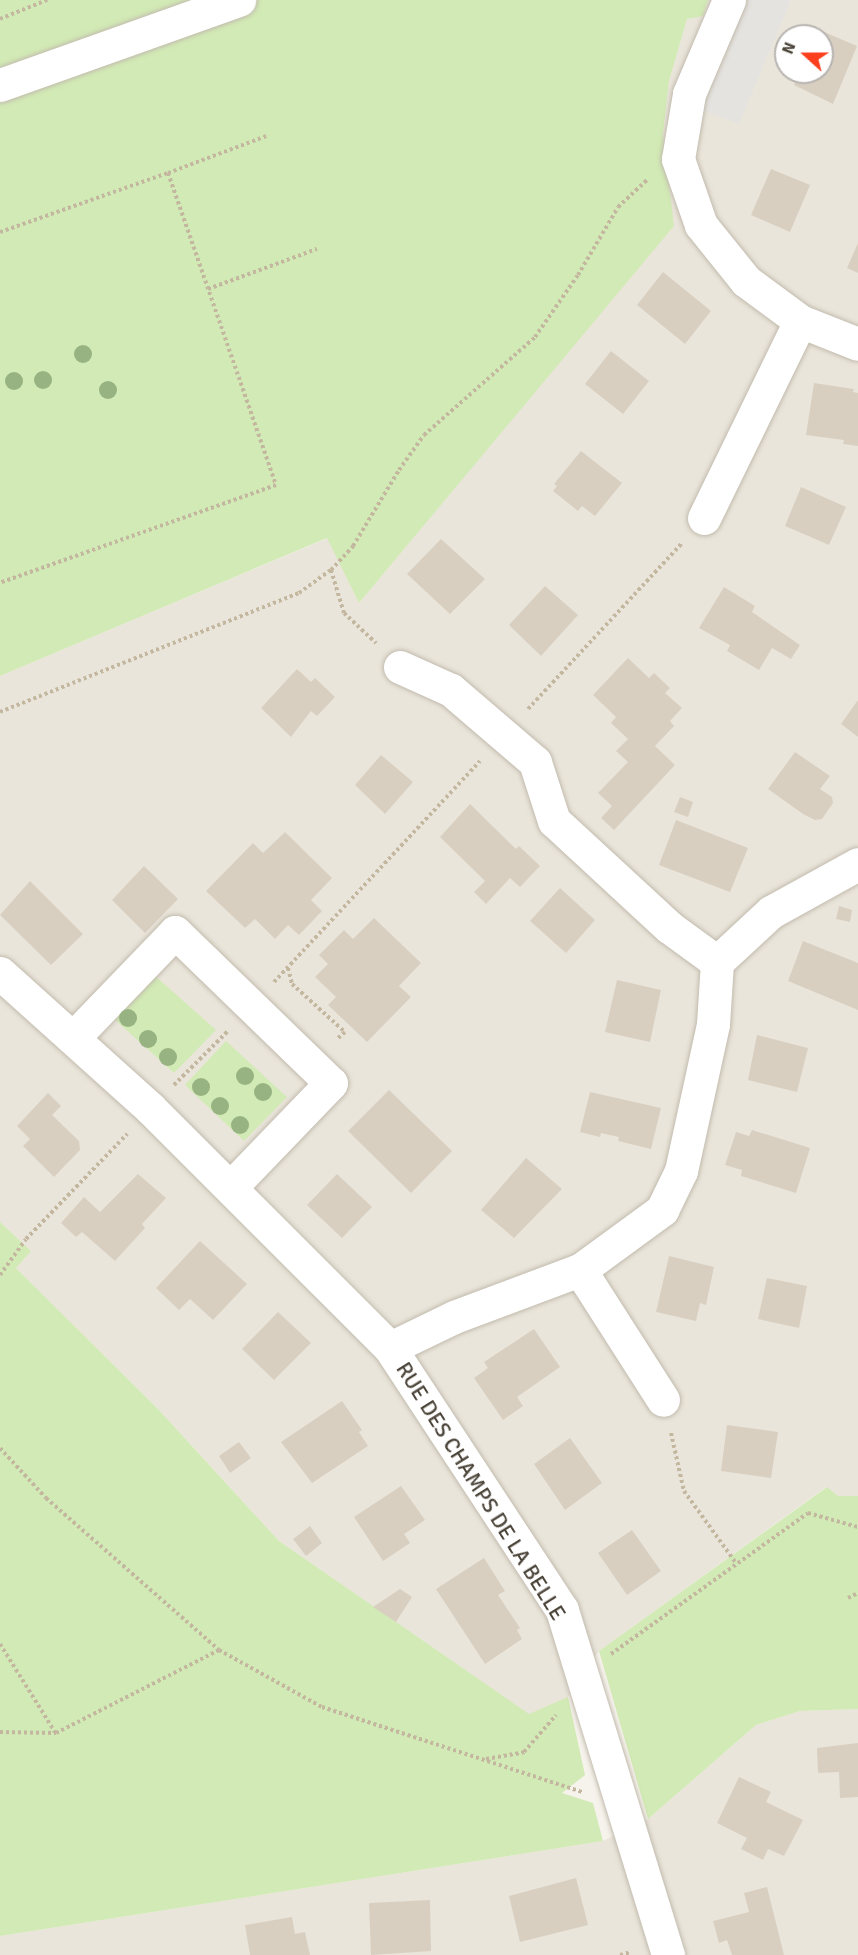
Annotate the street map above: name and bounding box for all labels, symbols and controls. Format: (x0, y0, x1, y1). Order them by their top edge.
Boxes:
north arrow (774, 24, 834, 84)
text: N (778, 39, 800, 57)
street label: RUE DES CHAMPS DE LA BELLE (390, 1357, 572, 1625)

